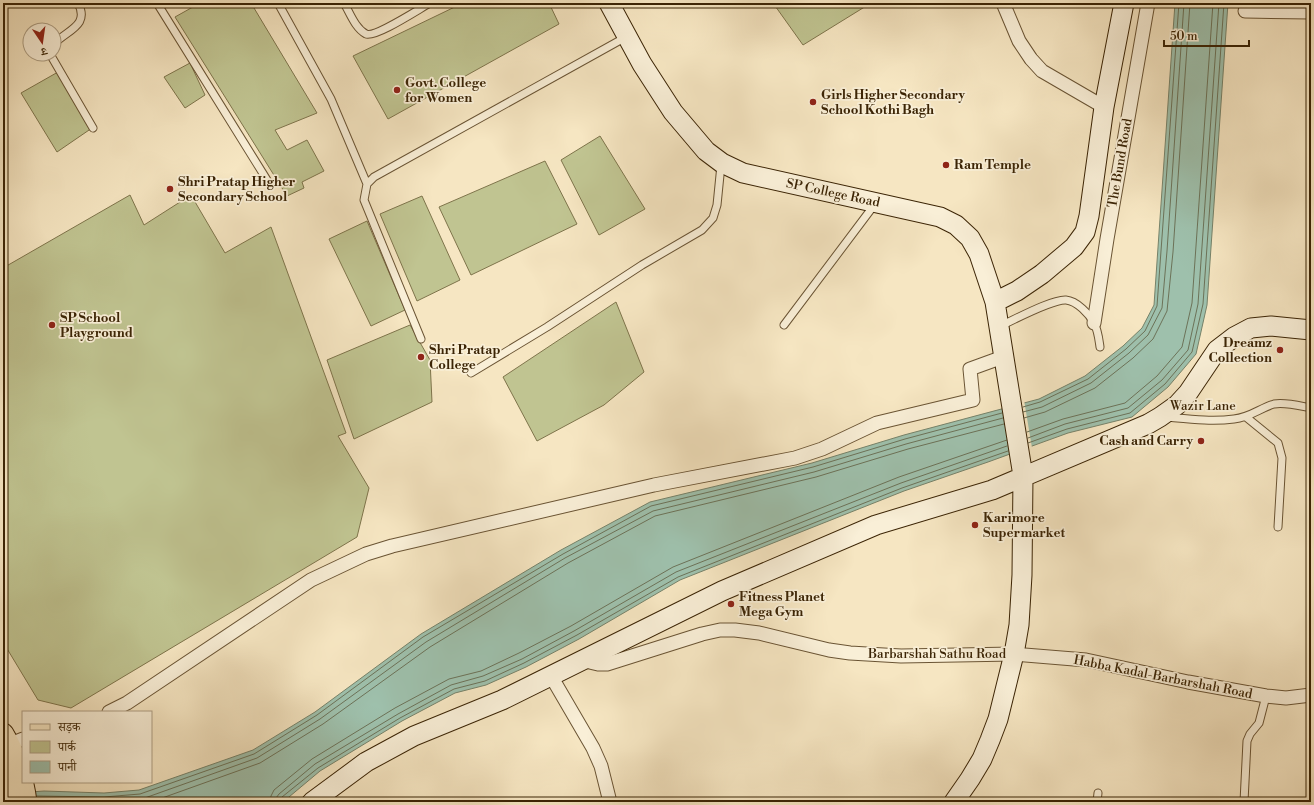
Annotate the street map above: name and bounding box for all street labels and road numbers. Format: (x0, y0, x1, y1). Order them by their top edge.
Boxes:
street label: The Bund Road (1104, 116, 1136, 209)
street label: SP College Road (785, 175, 882, 211)
street label: Wazir Lane (1169, 398, 1236, 414)
street label: Barbarshah Sathu Road (867, 646, 1007, 662)
street label: Habba Kadal-Barbarshah Road (1072, 652, 1254, 702)

